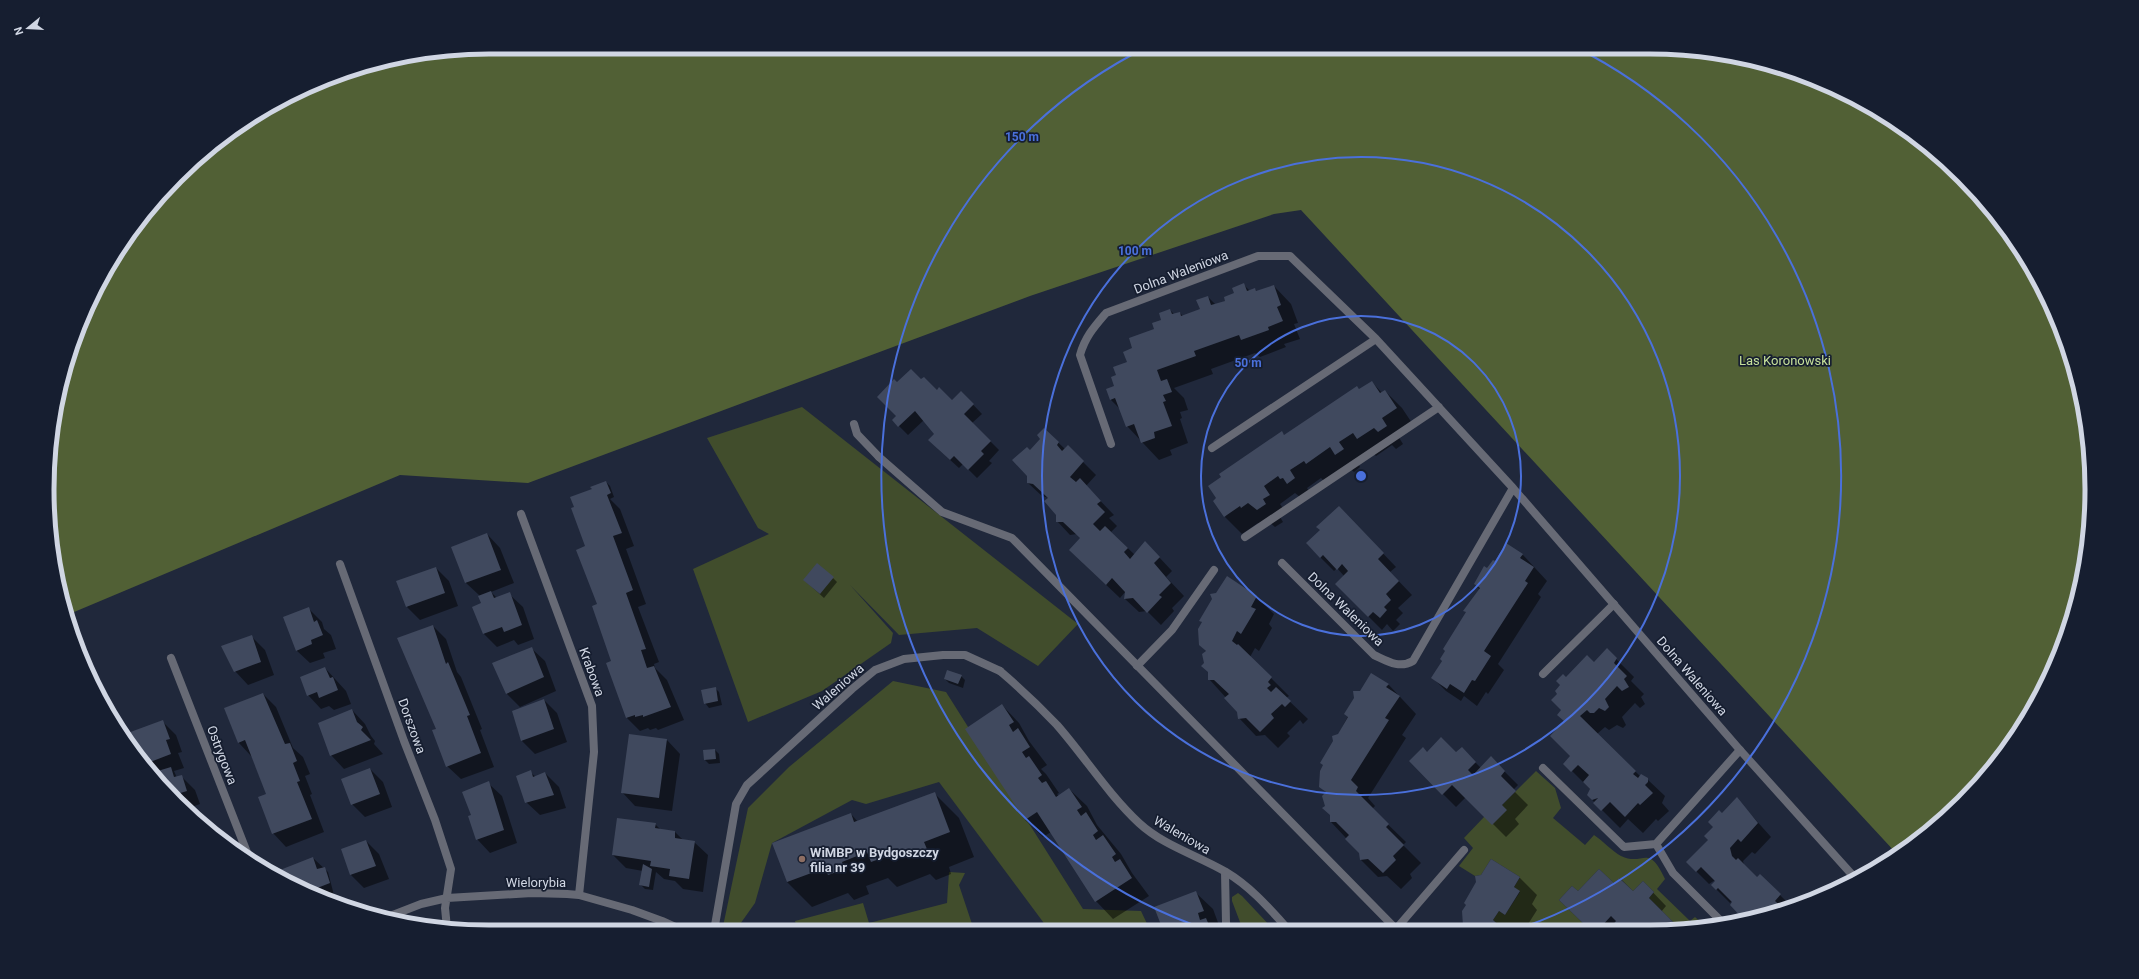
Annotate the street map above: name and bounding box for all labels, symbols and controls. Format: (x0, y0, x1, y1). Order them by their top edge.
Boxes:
north arrow (8, 8, 48, 48)
text: N (12, 25, 26, 37)
text: 150 m (1005, 130, 1039, 144)
text: 100 m (1118, 244, 1152, 258)
street label: Dolna Waleniowa (1132, 247, 1230, 297)
park label: Las Koronowski (1739, 353, 1831, 368)
text: 50 m (1234, 356, 1262, 370)
centre of rings (1354, 469, 1368, 483)
street label: Dolna Waleniowa (1305, 569, 1387, 649)
street label: Dolna Waleniowa (1654, 633, 1730, 719)
street label: Krabowa (576, 646, 608, 698)
street label: Waleniowa (809, 661, 867, 713)
street label: Dorszowa (395, 696, 429, 756)
street label: Ostrygowa (204, 723, 240, 787)
street label: Waleniowa (1151, 813, 1213, 857)
place label: WiMBP w Bydgoszczy filia nr 39 (810, 845, 939, 875)
marker: WiMBP w Bydgoszczy filia nr 39 (797, 854, 807, 864)
street label: Wielorybia (506, 875, 566, 890)

